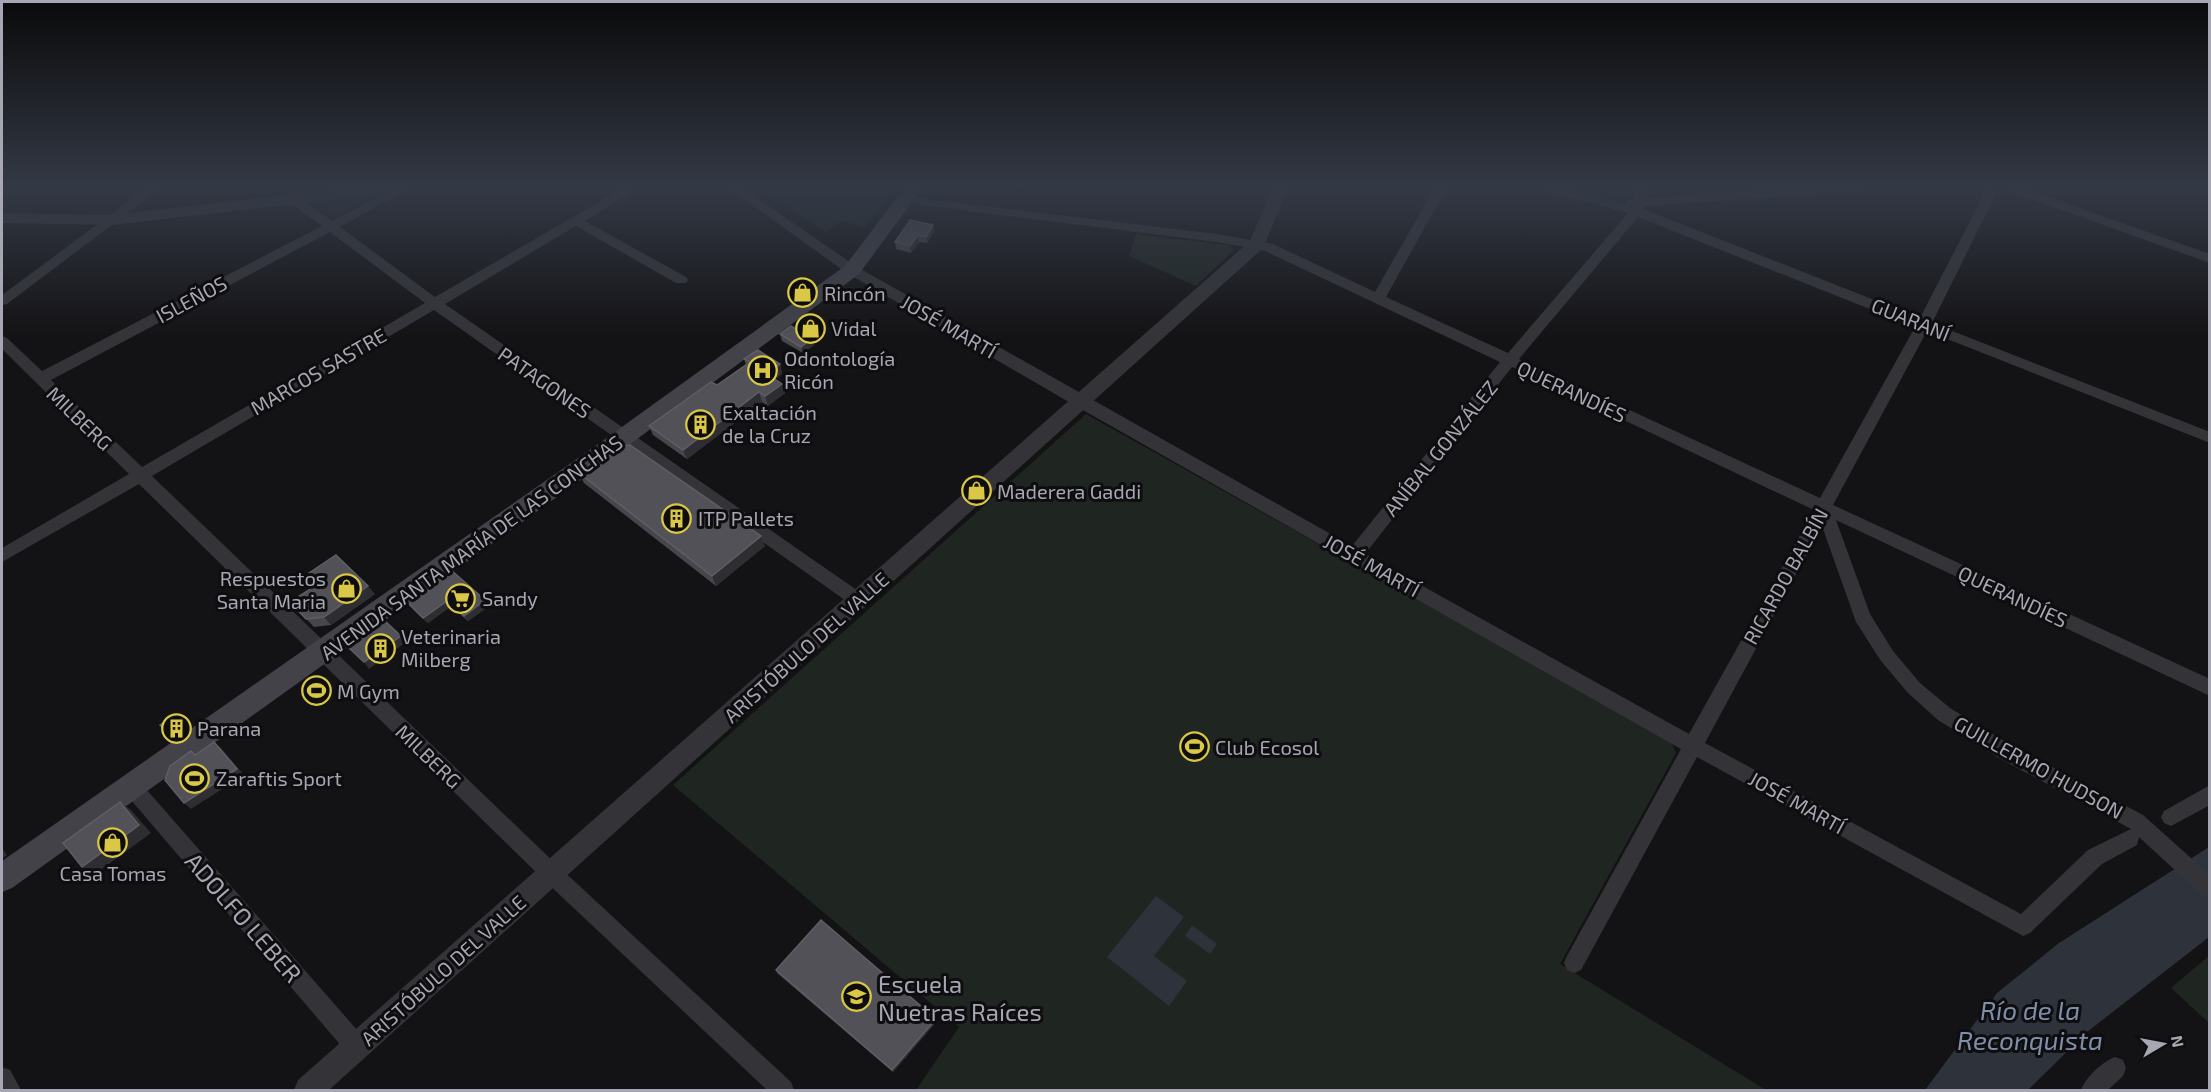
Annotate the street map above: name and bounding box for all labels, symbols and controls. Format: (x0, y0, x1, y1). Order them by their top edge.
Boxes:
street label: ISLEÑOS (152, 270, 230, 328)
shop icon: Rincón (787, 277, 819, 309)
place label: Rincón (824, 281, 886, 305)
street label: JOSÉ MARTÍ (897, 289, 1002, 363)
street label: GUARANÍ (1868, 292, 1954, 346)
shop icon: Vidal (794, 312, 826, 344)
place label: Vidal (831, 316, 877, 340)
street label: MARCOS SASTRE (246, 322, 390, 420)
street label: PATAGONES (494, 341, 596, 423)
place label: Odontología Ricón (784, 346, 895, 393)
hospital icon: Odontología Ricón (747, 354, 779, 386)
street label: QUERANDÍES (1514, 355, 1630, 427)
street label: ANÍBAL GONZÁLEZ (1378, 375, 1502, 521)
street label: MILBERG (42, 381, 118, 455)
place label: Exaltación de la Cruz (722, 400, 817, 447)
building icon: Exaltación de la Cruz (685, 408, 717, 440)
street label: AVENIDA SANTA MARÍA DE LAS CONCHAS (315, 429, 627, 665)
shop icon: Maderera Gaddi (960, 475, 992, 507)
place label: Maderera Gaddi (997, 479, 1141, 503)
building icon: ITP Pallets (661, 502, 693, 534)
street label: RICARDO BALBÍN (1738, 504, 1832, 648)
place label: ITP Pallets (698, 506, 794, 530)
street label: JOSÉ MARTÍ (1320, 529, 1425, 602)
street label: QUERANDÍES (1955, 560, 2071, 632)
place label: Respuestos Santa Maria (217, 566, 326, 613)
street label: ARISTÓBULO DEL VALLE (719, 567, 893, 727)
shop icon: Respuestos Santa Maria (331, 573, 363, 605)
supermarket icon: Sandy (445, 582, 477, 614)
place label: Sandy (482, 586, 538, 610)
place label: Veterinaria Milberg (401, 624, 501, 671)
building icon: Veterinaria Milberg (364, 632, 396, 664)
sports icon: M Gym (300, 675, 332, 707)
place label: M Gym (337, 679, 400, 703)
street label: GUILLERMO HUDSON (1950, 711, 2128, 823)
building icon: Parana (160, 712, 192, 744)
place label: Parana (197, 716, 261, 740)
street label: MILBERG (391, 719, 467, 793)
sports icon: Club Ecosol (1178, 731, 1210, 763)
place label: Club Ecosol (1215, 735, 1319, 759)
sports icon: Zaraftis Sport (179, 762, 211, 794)
place label: Zaraftis Sport (216, 766, 342, 790)
street label: JOSÉ MARTÍ (1745, 766, 1850, 839)
shop icon: Casa Tomas (97, 826, 129, 858)
street label: ADOLFO LEBER (180, 846, 308, 988)
place label: Casa Tomas (60, 861, 166, 885)
street label: ARISTÓBULO DEL VALLE (356, 890, 530, 1050)
place label: Escuela Nuetras Raíces (878, 969, 1042, 1026)
school or university icon: Escuela Nuetras Raíces (841, 981, 873, 1013)
water label: Río de la Reconquista (1957, 994, 2103, 1055)
north arrow (2133, 1014, 2193, 1074)
text: N (2168, 1034, 2189, 1049)

